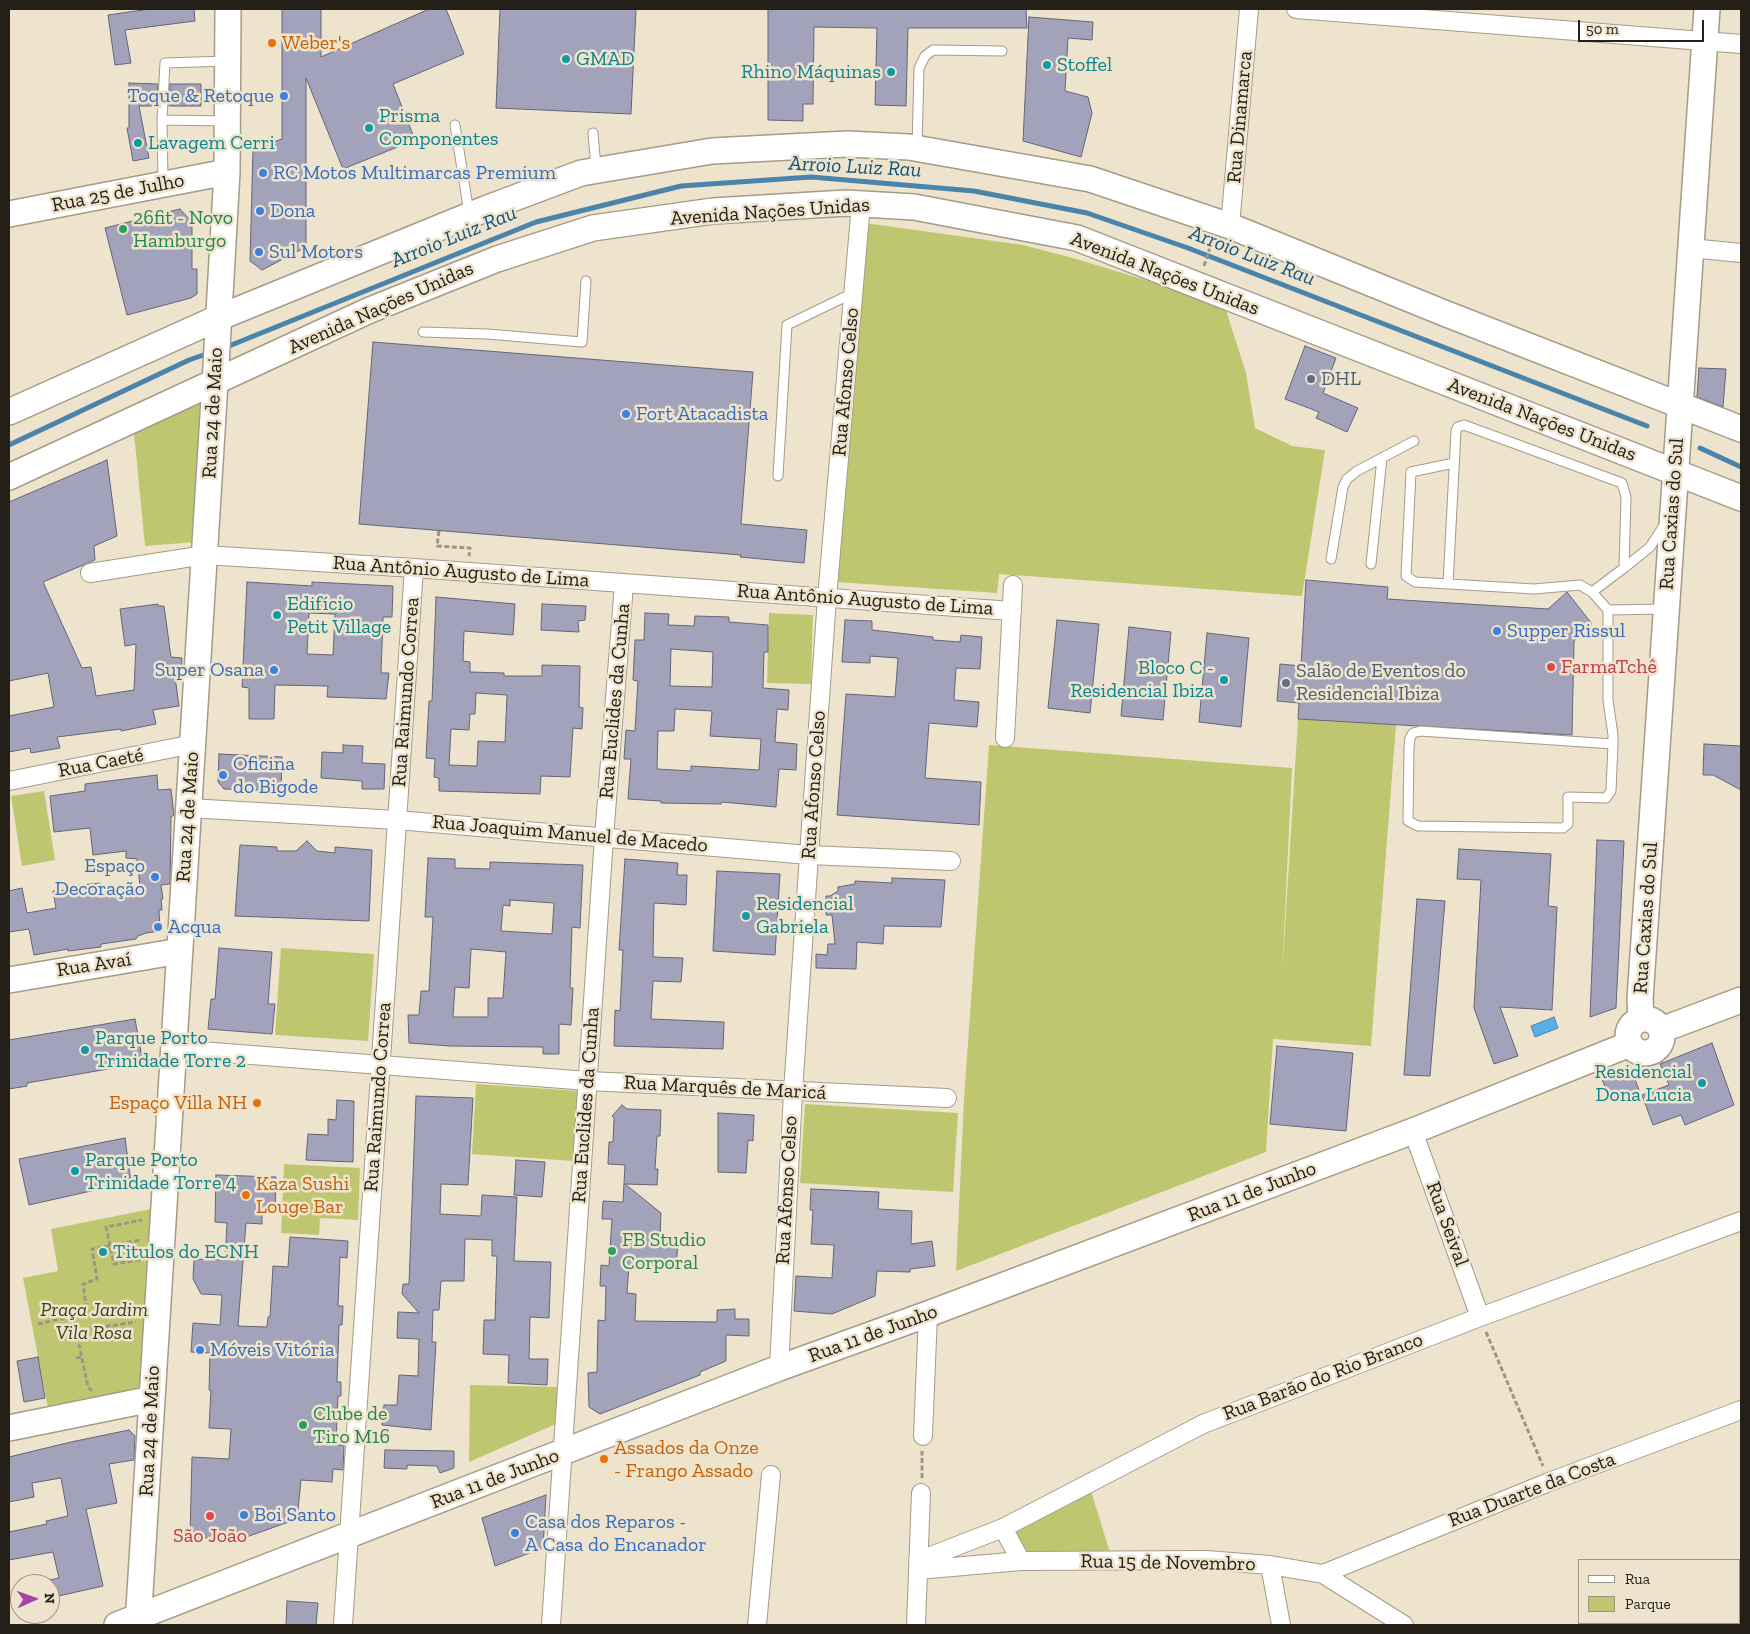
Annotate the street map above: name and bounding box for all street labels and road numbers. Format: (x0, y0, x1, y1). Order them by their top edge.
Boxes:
street label: Rua Dinamarca (1222, 50, 1258, 184)
street label: Rua 25 de Julho (50, 168, 186, 218)
street label: Avenida Nações Unidas (669, 193, 871, 231)
street label: Avenida Nações Unidas (1067, 227, 1263, 321)
street label: Avenida Nações Unidas (285, 256, 477, 360)
street label: Rua Afonso Celso (828, 307, 864, 457)
street label: Rua 24 de Maio (198, 347, 228, 479)
street label: Avenida Nações Unidas (1444, 373, 1640, 467)
street label: Rua Caxias do Sul (1655, 437, 1689, 591)
street label: Rua Antônio Augusto de Lima (332, 551, 590, 593)
street label: Rua Antônio Augusto de Lima (736, 579, 994, 621)
street label: Rua Raimundo Correa (387, 596, 425, 788)
street label: Rua Euclides da Cunha (594, 602, 636, 800)
street label: Rua Afonso Celso (797, 710, 831, 860)
street label: Rua Caeté (56, 743, 146, 783)
street label: Rua 24 de Maio (171, 751, 205, 883)
street label: Rua Joaquim Manuel de Macedo (431, 810, 709, 858)
street label: Rua Caxias do Sul (1629, 841, 1663, 995)
street label: Rua Avaí (55, 947, 133, 983)
street label: Rua Raimundo Correa (359, 1001, 397, 1193)
street label: Rua Euclides da Cunha (567, 1006, 605, 1204)
street label: Rua Marquês de Maricá (623, 1071, 827, 1105)
street label: Rua Afonso Celso (771, 1115, 803, 1265)
street label: Rua 11 de Junho (1184, 1157, 1320, 1227)
street label: Rua Seival (1421, 1178, 1473, 1270)
street label: Rua 11 de Junho (805, 1300, 941, 1368)
street label: Rua Barão do Rio Branco (1220, 1328, 1426, 1426)
street label: Rua 24 de Maio (135, 1365, 165, 1497)
street label: Rua 11 de Junho (427, 1444, 563, 1514)
street label: Rua Duarte da Costa (1445, 1447, 1619, 1533)
street label: Rua 15 de Novembro (1080, 1549, 1256, 1577)

